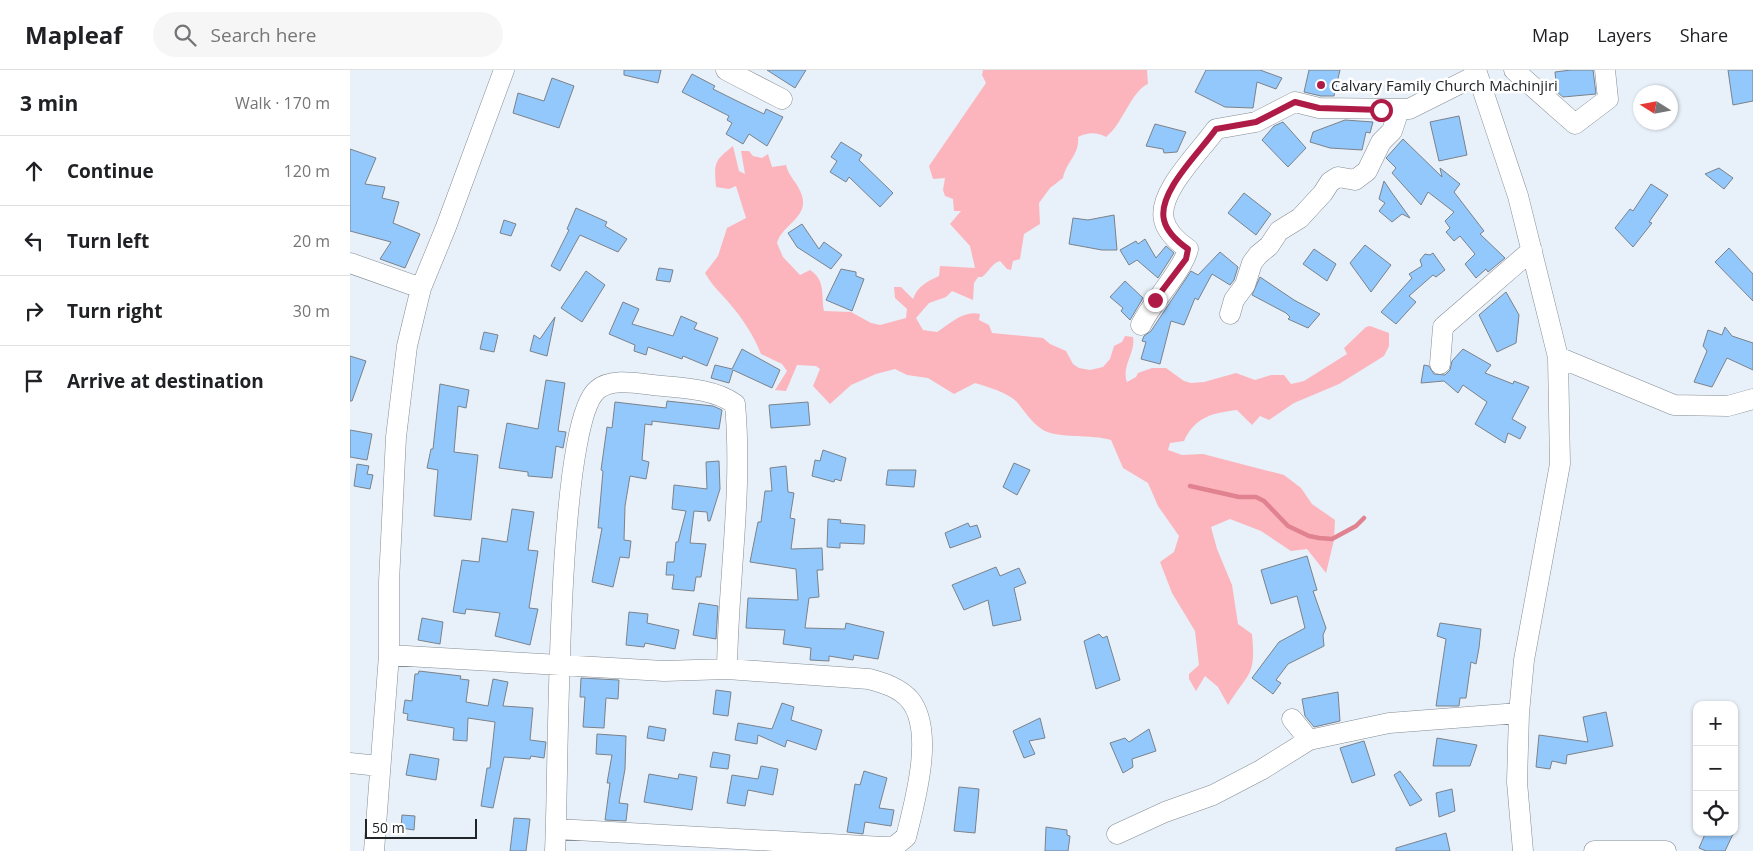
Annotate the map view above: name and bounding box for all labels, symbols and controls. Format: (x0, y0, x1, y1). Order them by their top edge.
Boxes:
search box (153, 12, 503, 57)
text: Mapleaf (25, 18, 123, 51)
icon: search (171, 21, 199, 49)
text: Search here (211, 22, 316, 48)
text: Map (1532, 23, 1569, 47)
text: Layers (1597, 23, 1652, 47)
text: Share (1680, 23, 1728, 47)
place label: Calvary Family Church Machinjiri (1331, 75, 1558, 95)
marker: Calvary Family Church Machinjiri (1315, 79, 1327, 91)
north arrow (1633, 85, 1678, 130)
text: 3 min (20, 89, 78, 117)
text: Walk · 170 m (235, 92, 330, 114)
route start (1370, 99, 1393, 122)
icon: ahead (20, 157, 48, 185)
text: Continue (67, 158, 154, 184)
text: 120 m (284, 160, 330, 182)
icon: left (20, 227, 48, 255)
text: Turn left (67, 228, 149, 254)
text: 20 m (293, 230, 330, 252)
route end (1144, 289, 1167, 312)
icon: right (20, 297, 48, 325)
text: Turn right (67, 298, 162, 324)
text: 30 m (293, 300, 330, 322)
icon: arrive (20, 367, 48, 395)
text: Arrive at destination (67, 368, 264, 394)
map controls (1693, 701, 1738, 836)
button: + (1693, 701, 1738, 746)
button: − (1693, 746, 1738, 791)
button: locate (1693, 791, 1738, 836)
scale bar (365, 816, 478, 839)
text: 50 m (372, 818, 405, 837)

